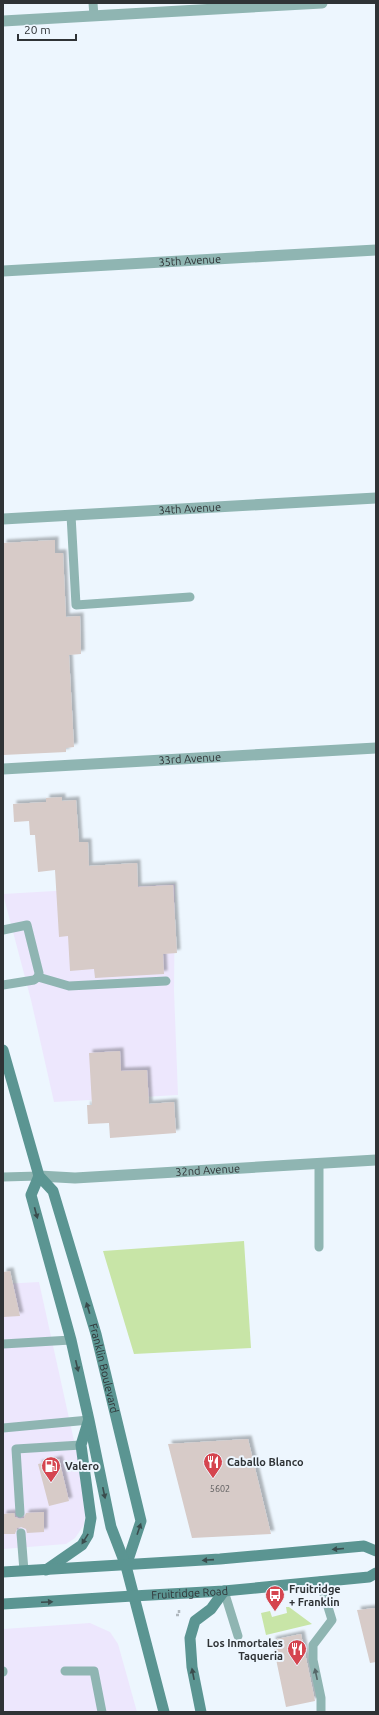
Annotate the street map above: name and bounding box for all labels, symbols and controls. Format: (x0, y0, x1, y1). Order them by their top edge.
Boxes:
scale bar (18, 16, 76, 42)
text: 20 m (24, 23, 51, 36)
street label: 35th Avenue (158, 253, 221, 268)
street label: 34th Avenue (158, 501, 221, 516)
street label: 33rd Avenue (158, 751, 221, 766)
street label: 32nd Avenue (175, 1162, 240, 1178)
one-way arrow (33, 1207, 39, 1219)
one-way arrow (85, 1302, 91, 1314)
street label: Franklin Boulevard (87, 1322, 121, 1414)
one-way arrow (74, 1359, 80, 1372)
restaurant icon: Caballo Blanco (202, 1451, 224, 1479)
fuel station icon: Valero (40, 1455, 62, 1483)
place label: Caballo Blanco (227, 1456, 304, 1468)
place label: Valero (65, 1460, 99, 1472)
house number: 5602 (210, 1484, 230, 1494)
one-way arrow (102, 1486, 108, 1499)
one-way arrow (136, 1523, 142, 1535)
one-way arrow (81, 1533, 88, 1545)
one-way arrow (332, 1546, 344, 1552)
one-way arrow (202, 1557, 214, 1564)
place label: Fruitridge + Franklin (289, 1583, 341, 1608)
bus stop icon: Fruitridge + Franklin (264, 1584, 286, 1612)
street label: Fruitridge Road (151, 1585, 229, 1601)
one-way arrow (41, 1598, 53, 1605)
place label: Los Inmortales Taqueria (207, 1637, 283, 1662)
restaurant icon: Los Inmortales Taqueria (286, 1638, 308, 1666)
one-way arrow (313, 1667, 319, 1680)
one-way arrow (190, 1668, 196, 1680)

